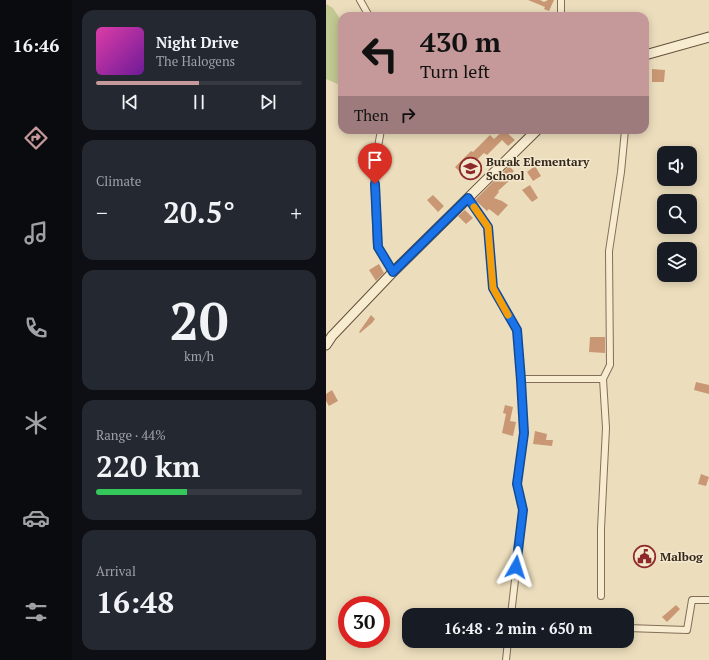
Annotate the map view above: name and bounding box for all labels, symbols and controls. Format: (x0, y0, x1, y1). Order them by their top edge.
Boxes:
text: 430 m (420, 23, 501, 60)
icon: left (354, 28, 406, 80)
text: Night Drive (156, 32, 239, 52)
text: 16:46 (13, 33, 59, 57)
text: The Halogens (156, 52, 235, 70)
text: Turn left (420, 59, 490, 83)
icon: previous (119, 91, 141, 113)
icon: pause (188, 91, 210, 113)
icon: next (257, 91, 279, 113)
icon: right (397, 104, 419, 126)
text: Then (354, 105, 389, 125)
icon: directions (22, 124, 50, 152)
pin (358, 143, 392, 184)
map controls (657, 146, 697, 282)
button: sound (657, 146, 697, 186)
icon: arrive (364, 149, 386, 171)
place label: Burak Elementary School (486, 154, 590, 183)
school or university icon: Burak Elementary School (457, 156, 483, 182)
text: Climate (96, 172, 141, 190)
text: 20.5° (163, 192, 235, 232)
button: search (657, 194, 697, 234)
text: − (96, 198, 108, 227)
text: + (290, 198, 302, 227)
icon: music (22, 219, 50, 247)
button: layers (657, 242, 697, 282)
text: 20 (170, 286, 228, 355)
icon: phone (22, 314, 50, 342)
text: km/h (184, 347, 214, 365)
icon: climate (22, 409, 50, 437)
text: Range · 44% (96, 426, 166, 444)
text: 220 km (96, 446, 200, 486)
icon: car (22, 504, 50, 532)
public building icon: Malbog (631, 544, 657, 570)
position arrow (495, 546, 537, 588)
place label: Malbog (660, 549, 703, 564)
text: Arrival (96, 562, 136, 580)
text: 16:48 (96, 582, 174, 622)
speed limit sign: 30 (338, 596, 390, 648)
icon: filters (22, 598, 50, 626)
text: 16:48 · 2 min · 650 m (444, 618, 592, 638)

